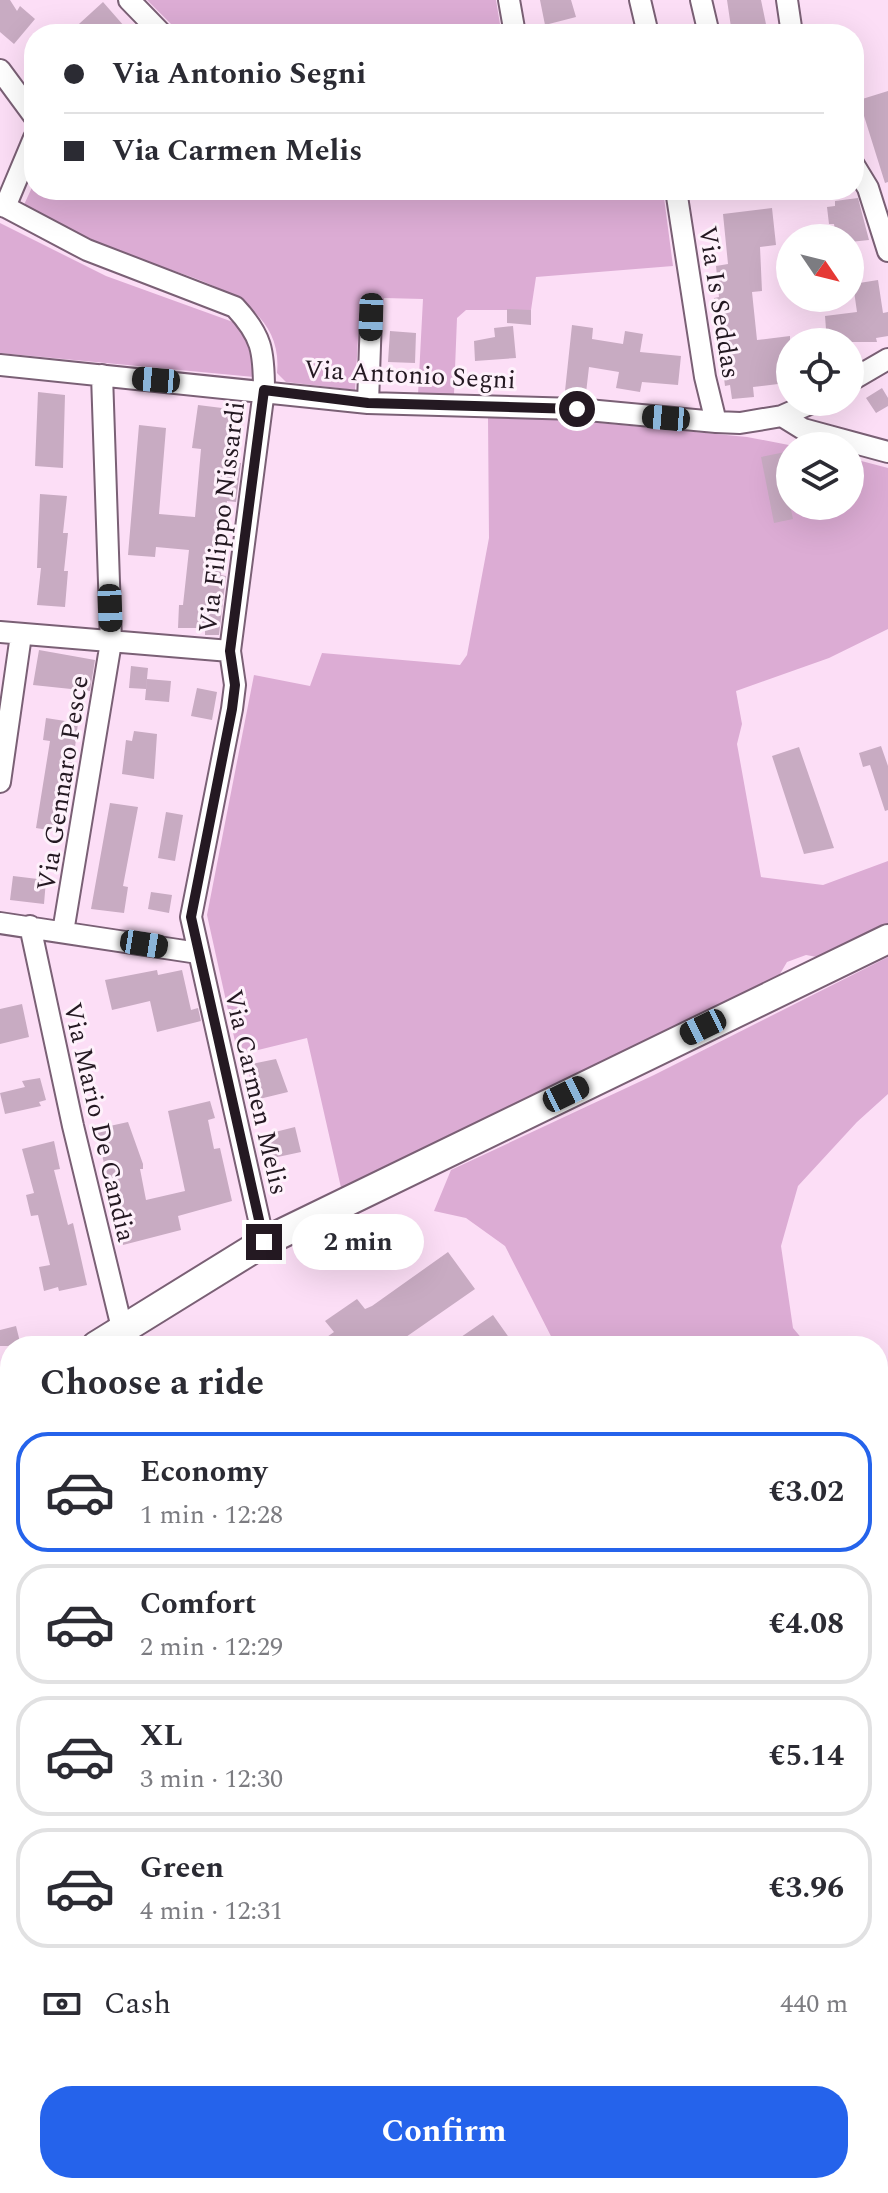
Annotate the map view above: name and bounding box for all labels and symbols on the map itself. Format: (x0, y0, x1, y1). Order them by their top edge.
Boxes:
street label: Via Is Seddas (687, 223, 751, 382)
north arrow (776, 224, 864, 312)
car (358, 293, 384, 341)
street label: Via Antonio Segni (303, 349, 517, 401)
car (131, 366, 181, 394)
route start (559, 391, 595, 427)
street label: Via Filippo Nissardi (188, 399, 256, 635)
car (641, 404, 691, 432)
car (97, 584, 123, 632)
street label: Via Gennaro Pesce (26, 672, 100, 894)
car (118, 928, 170, 960)
street label: Via Carmen Melis (213, 986, 299, 1199)
street label: Via Mario De Candia (52, 999, 146, 1246)
car (676, 1006, 730, 1048)
car (539, 1073, 593, 1115)
callout: 2 min (292, 1214, 424, 1270)
route end (246, 1224, 282, 1260)

